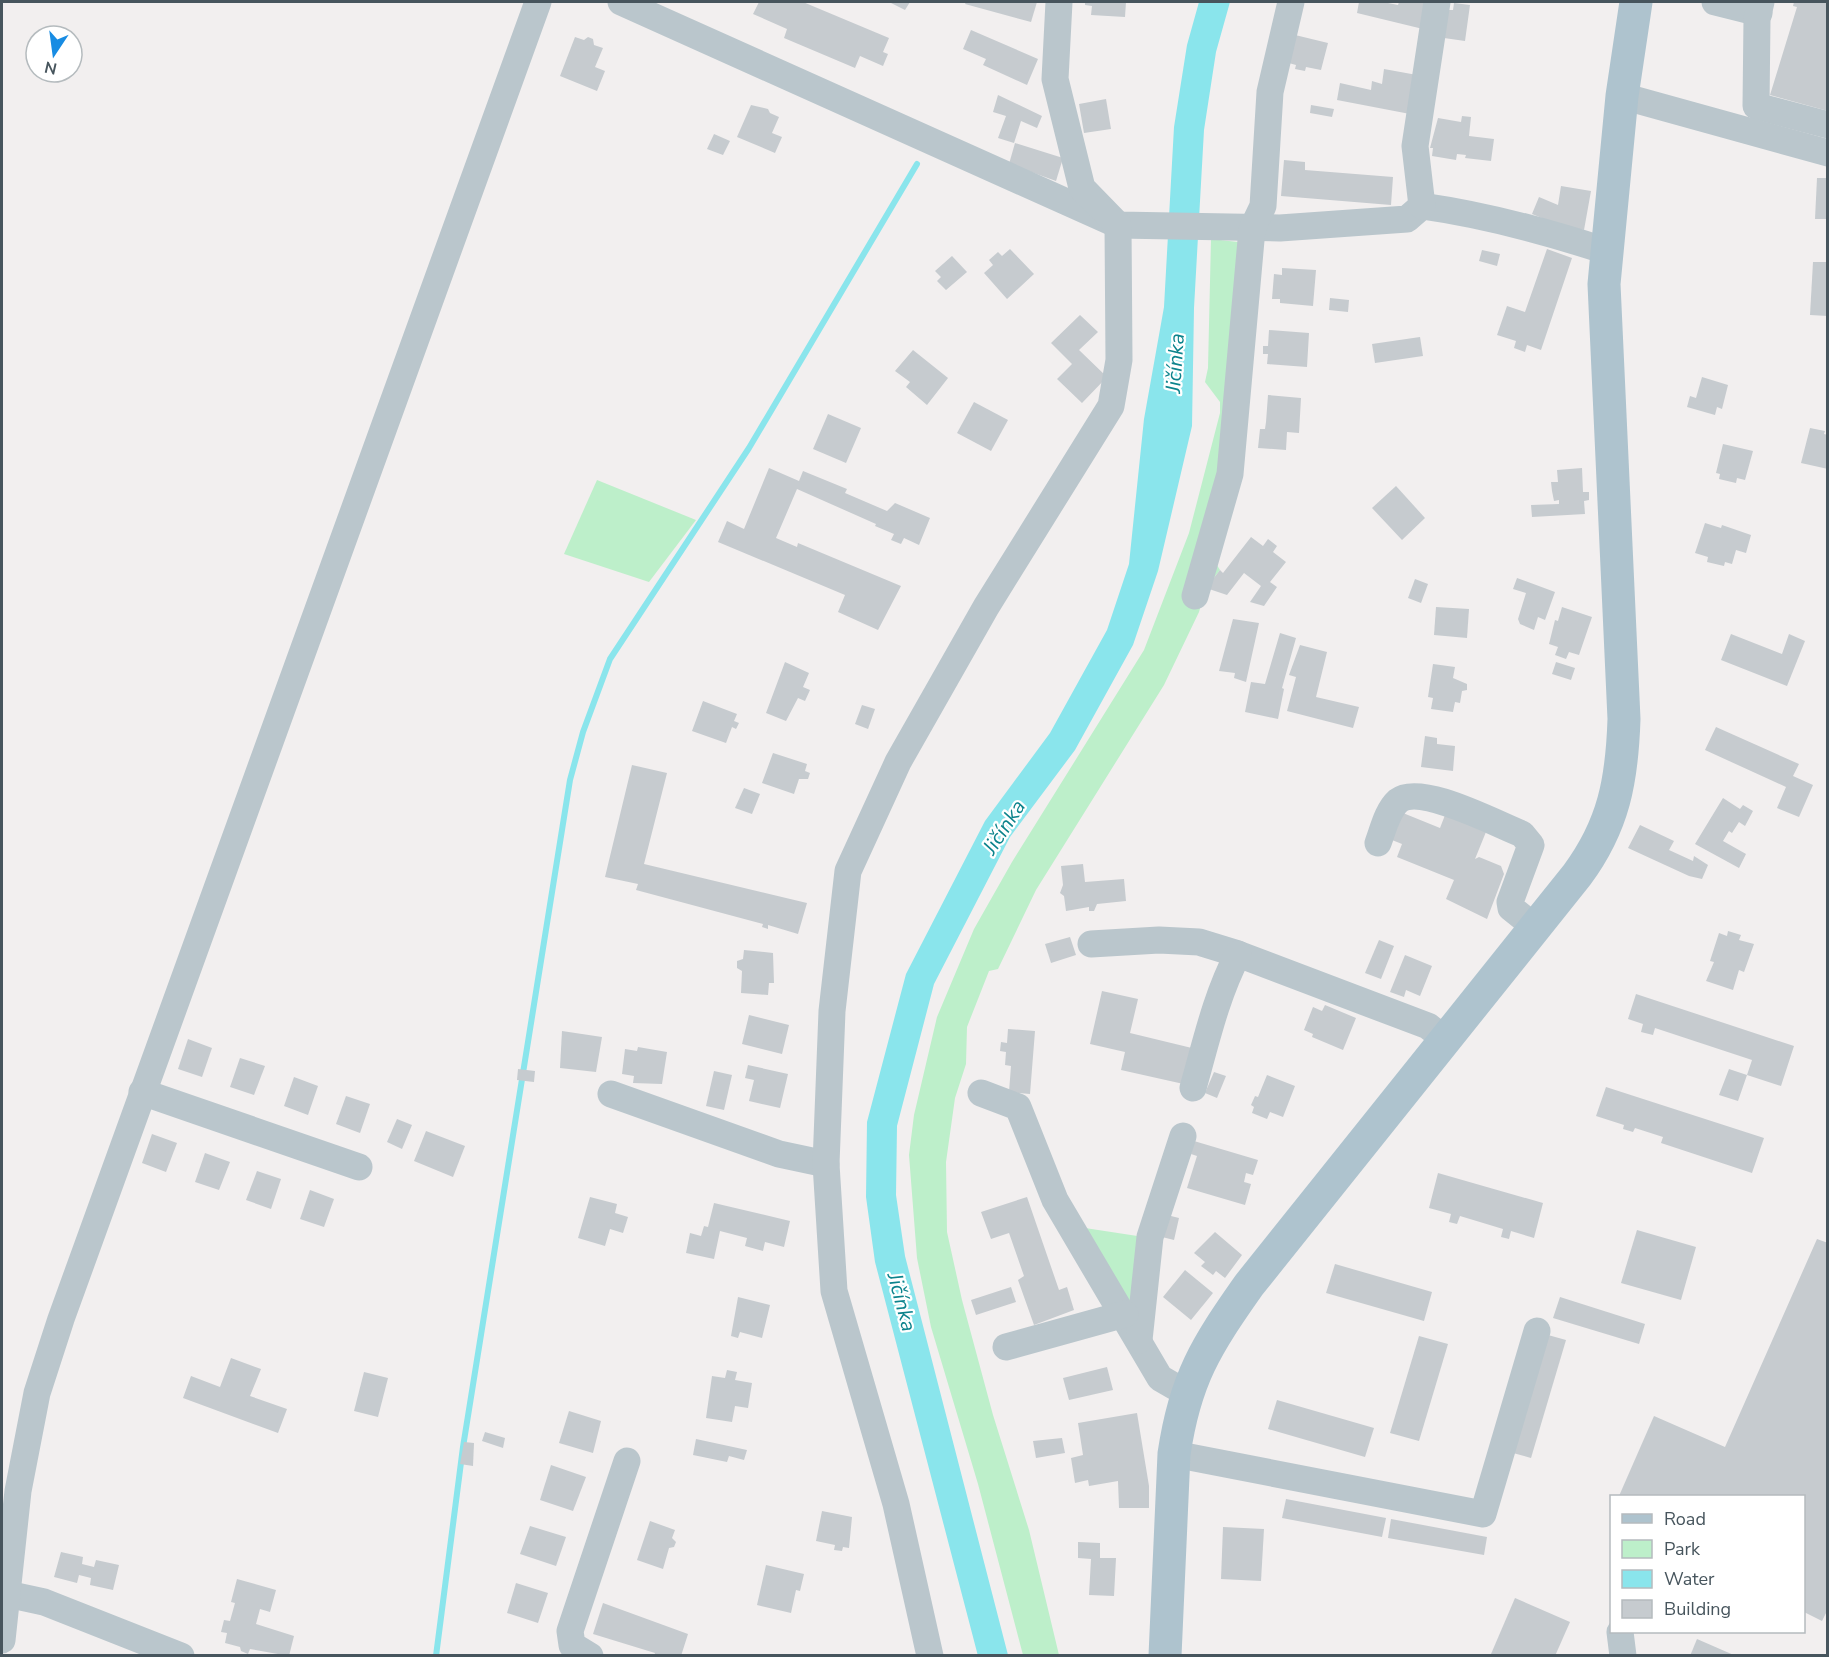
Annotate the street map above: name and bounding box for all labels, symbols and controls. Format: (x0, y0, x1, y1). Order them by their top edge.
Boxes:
north arrow (24, 24, 84, 84)
text: N (43, 56, 59, 80)
water label: Jičínka (1159, 332, 1191, 395)
water label: Jičínka (975, 794, 1032, 861)
water label: Jičínka (880, 1269, 923, 1334)
legend (1610, 1495, 1805, 1633)
text: Road (1664, 1507, 1706, 1531)
text: Park (1664, 1537, 1701, 1561)
text: Water (1664, 1567, 1715, 1591)
text: Building (1664, 1597, 1731, 1621)

